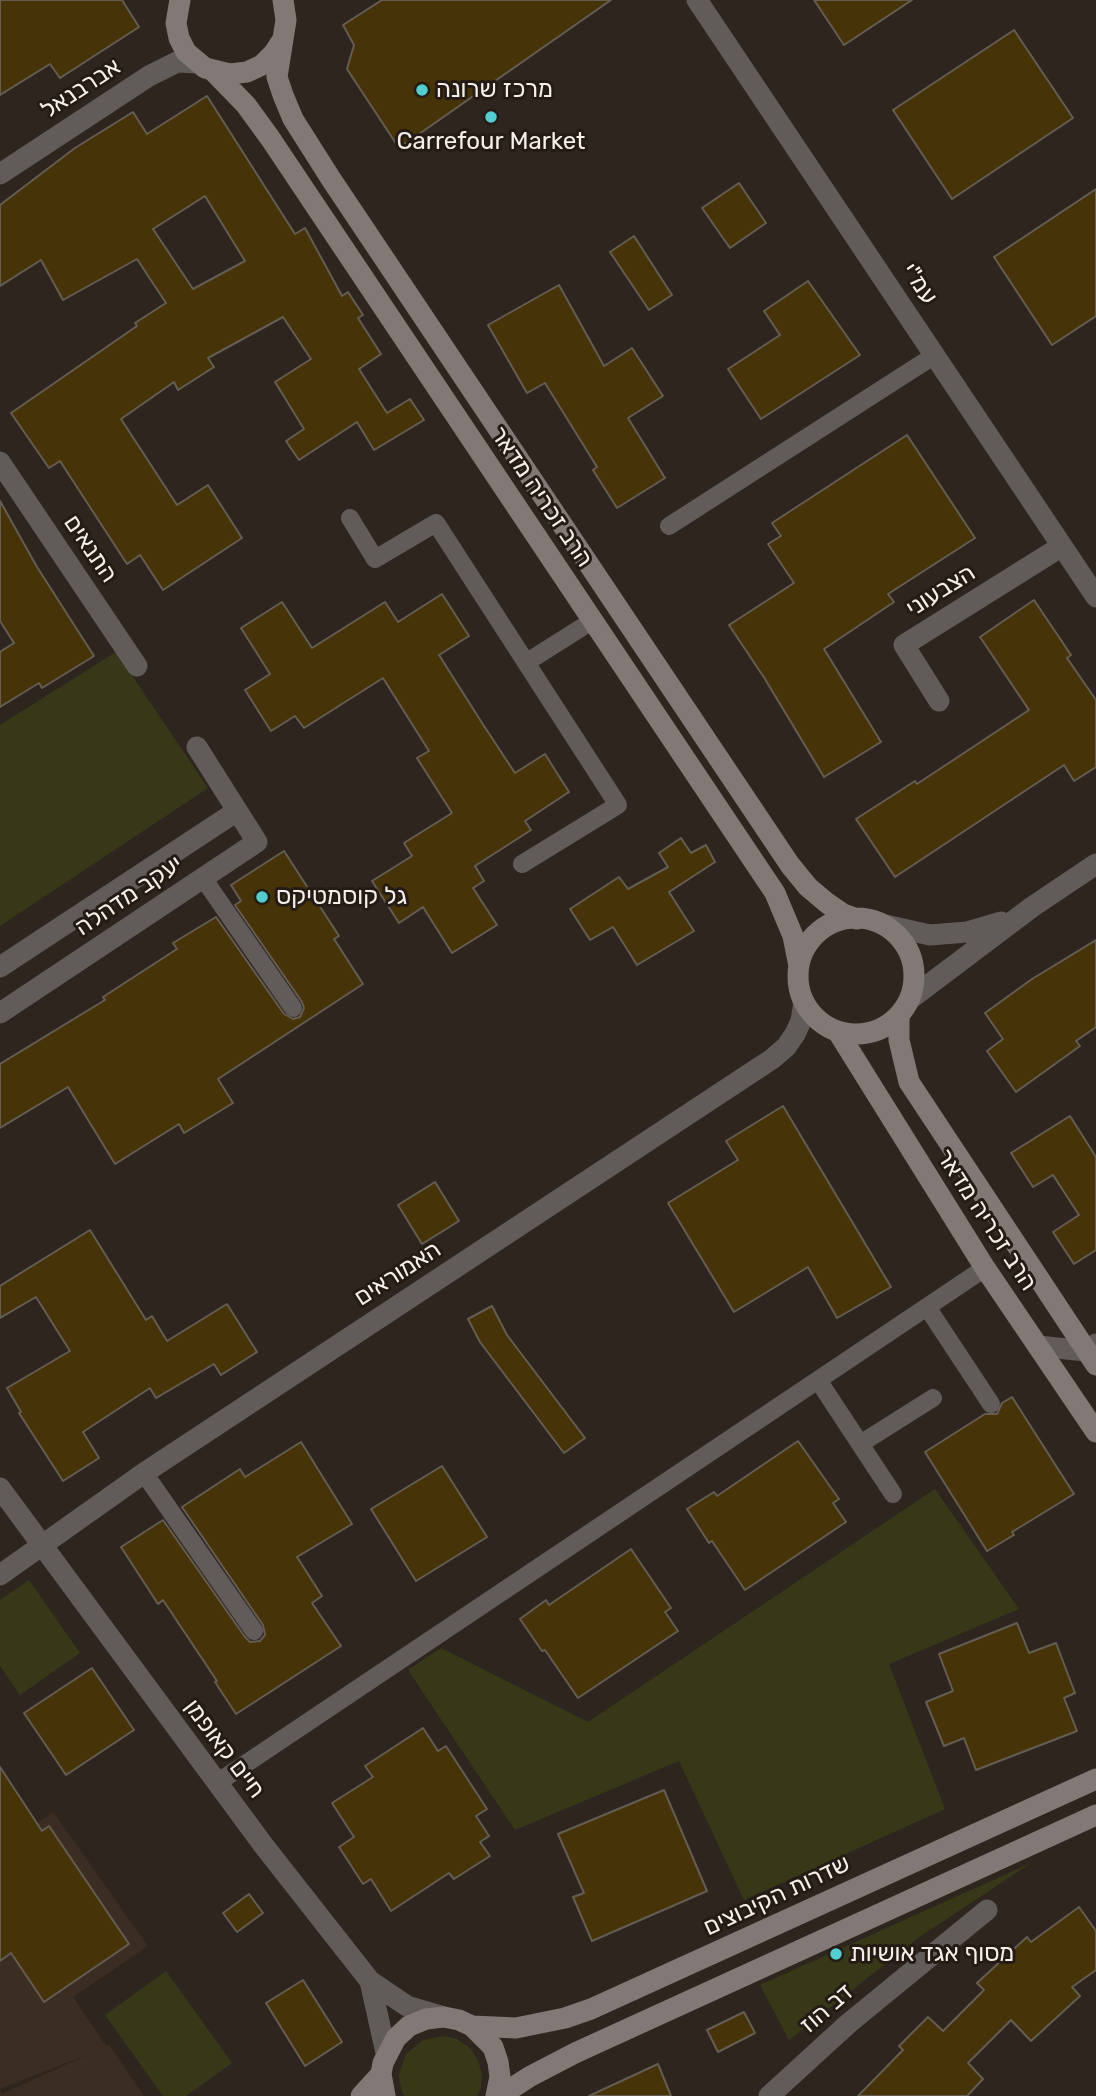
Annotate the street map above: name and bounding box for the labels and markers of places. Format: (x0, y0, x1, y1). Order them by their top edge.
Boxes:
place label: מרכז שרונה (436, 76, 553, 104)
marker: מרכז שרונה (414, 82, 430, 98)
marker: Carrefour Market (483, 109, 499, 125)
place label: Carrefour Market (397, 128, 585, 156)
place label: גל קוסמטיקס (276, 883, 407, 911)
marker: גל קוסמטיקס (254, 889, 270, 905)
place label: מסוף אגד אושיות (850, 1940, 1014, 1968)
marker: מסוף אגד אושיות (828, 1946, 844, 1962)

